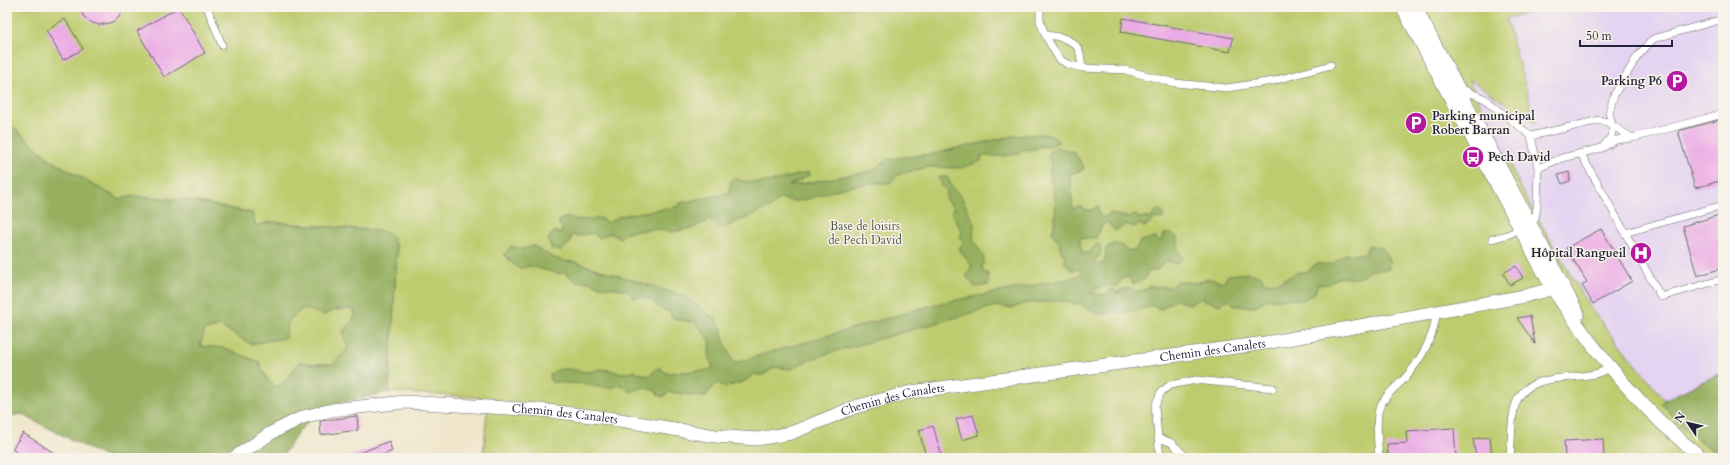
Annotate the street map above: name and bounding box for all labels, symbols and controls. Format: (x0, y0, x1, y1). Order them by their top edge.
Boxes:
scale bar (1580, 22, 1672, 48)
text: 50 m (1586, 28, 1613, 44)
parking icon: Parking P6 (1664, 68, 1690, 94)
place label: Parking P6 (1601, 73, 1662, 89)
place label: Parking municipal Robert Barran (1432, 108, 1535, 138)
parking icon: Parking municipal Robert Barran (1403, 110, 1429, 136)
bus stop icon: Pech David (1460, 144, 1486, 170)
place label: Pech David (1488, 149, 1550, 165)
park label: Base de loisirs de Pech David (828, 218, 902, 248)
hospital icon: Hôpital Rangueil (1628, 240, 1654, 266)
place label: Hôpital Rangueil (1531, 245, 1626, 261)
street label: Chemin des Canalets (1159, 335, 1266, 365)
street label: Chemin des Canalets (838, 379, 946, 420)
street label: Chemin des Canalets (511, 400, 619, 428)
north arrow (1668, 403, 1708, 443)
text: N (1671, 409, 1689, 426)

